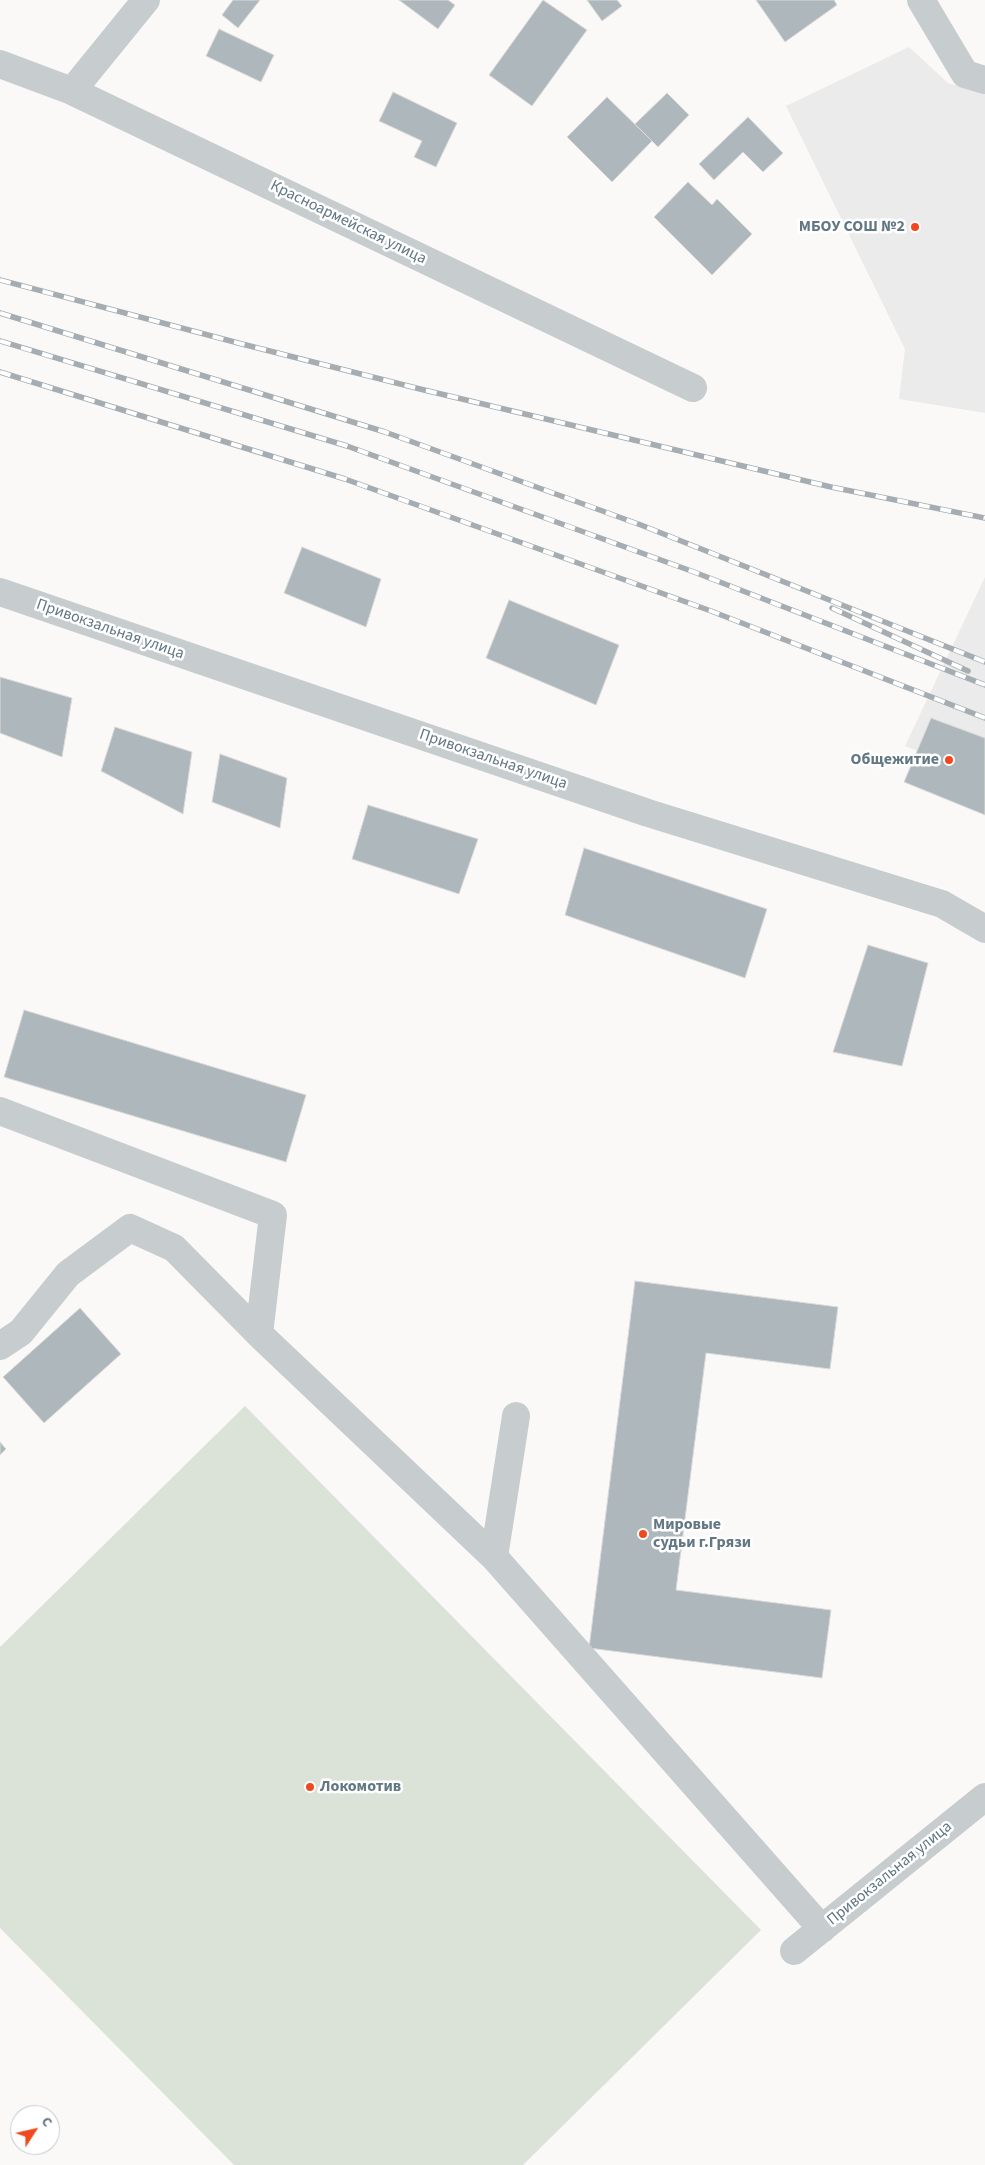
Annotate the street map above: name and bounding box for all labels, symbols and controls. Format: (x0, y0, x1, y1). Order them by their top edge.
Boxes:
street label: Красноармейская улица (267, 177, 429, 269)
place label: МБОУ СОШ №2 (799, 217, 905, 237)
marker: МБОУ СОШ №2 (909, 221, 921, 233)
street label: Привокзальная улица (34, 596, 186, 664)
street label: Привокзальная улица (417, 726, 569, 794)
place label: Общежитие (851, 750, 939, 770)
marker: Общежитие (943, 754, 955, 766)
place label: Мировые судьи г.Грязи (653, 1515, 751, 1553)
marker: Мировые судьи г.Грязи (637, 1528, 649, 1540)
place label: Локомотив (320, 1777, 401, 1797)
marker: Локомотив (304, 1781, 316, 1793)
street label: Привокзальная улица (824, 1818, 956, 1930)
north arrow (10, 2105, 60, 2155)
text: С (36, 2113, 57, 2131)

